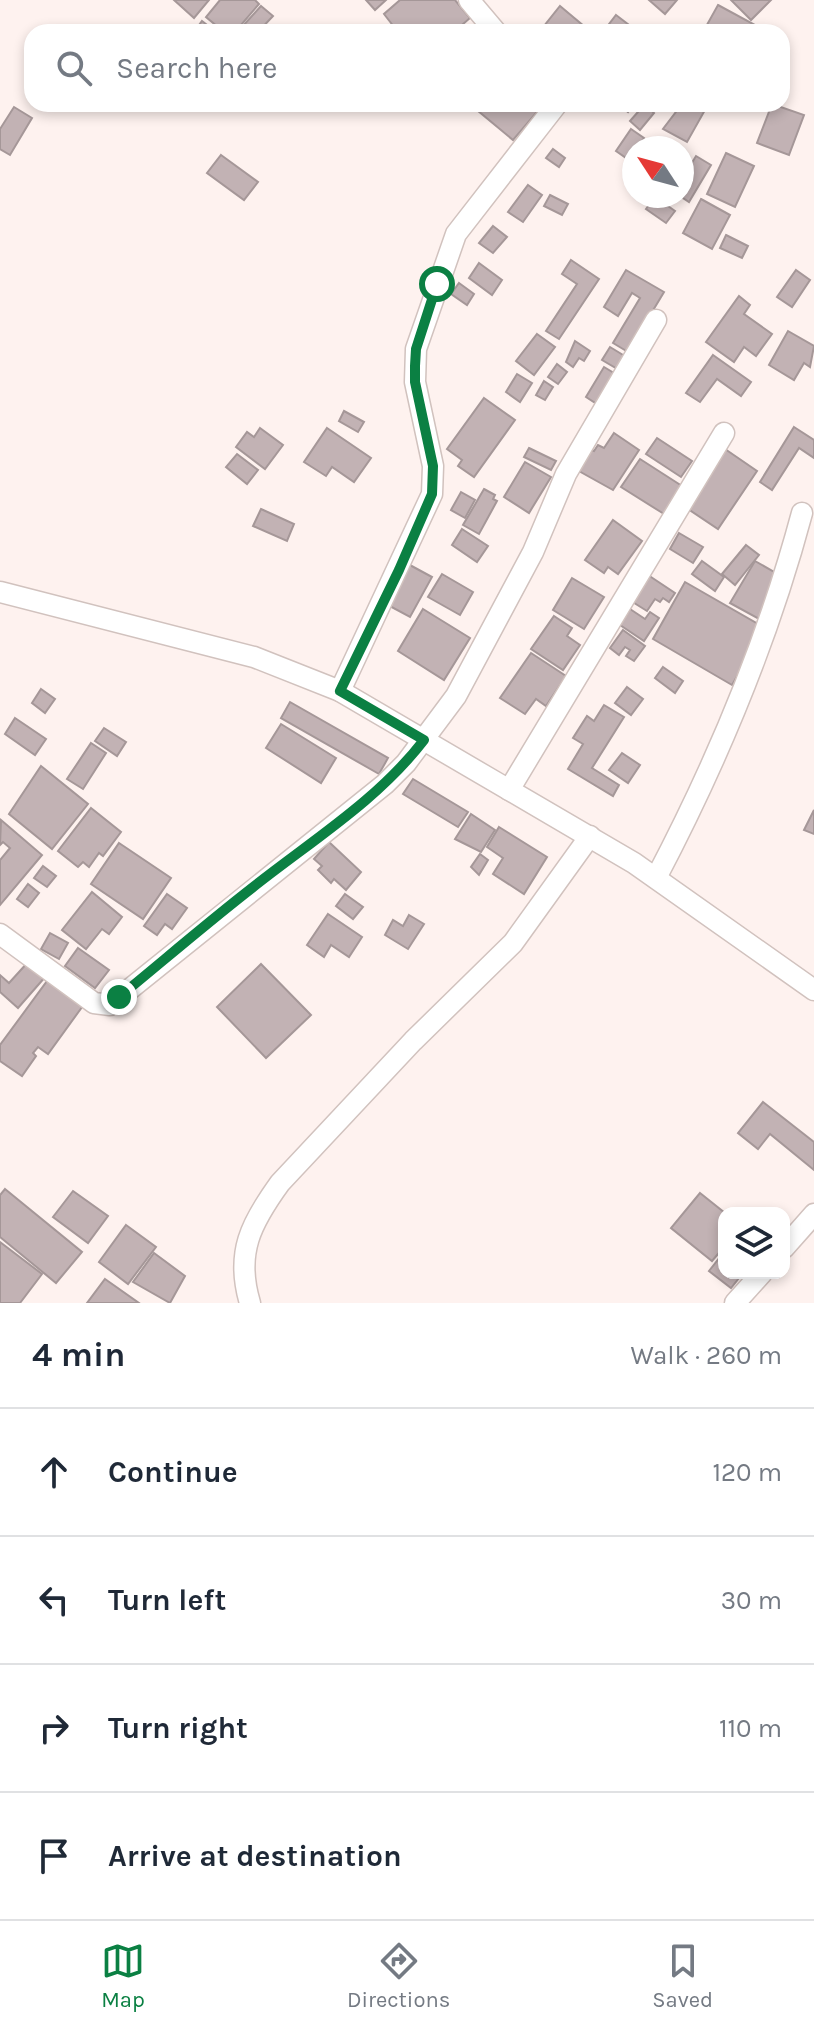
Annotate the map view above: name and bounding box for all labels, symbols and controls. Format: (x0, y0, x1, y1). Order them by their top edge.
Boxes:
search box (24, 24, 790, 112)
icon: search (52, 46, 96, 90)
text: Search here (116, 50, 277, 86)
north arrow (622, 136, 694, 208)
route start (419, 266, 455, 302)
route end (101, 979, 137, 1015)
map controls (718, 1207, 790, 1279)
button: layers (718, 1207, 790, 1279)
text: 4 min (32, 1335, 125, 1375)
text: Walk · 260 m (630, 1340, 782, 1371)
icon: ahead (32, 1450, 76, 1494)
text: Continue (108, 1454, 238, 1490)
text: 120 m (712, 1457, 782, 1488)
icon: left (32, 1578, 76, 1622)
text: Turn left (108, 1582, 226, 1618)
text: 30 m (721, 1585, 782, 1616)
icon: right (32, 1706, 76, 1750)
text: Turn right (108, 1710, 248, 1746)
text: 110 m (719, 1713, 782, 1744)
icon: arrive (32, 1834, 76, 1878)
text: Arrive at destination (108, 1838, 402, 1874)
tab: Map (101, 1939, 145, 2013)
tab: Directions (347, 1939, 450, 2013)
tab: Saved (652, 1939, 713, 2013)

